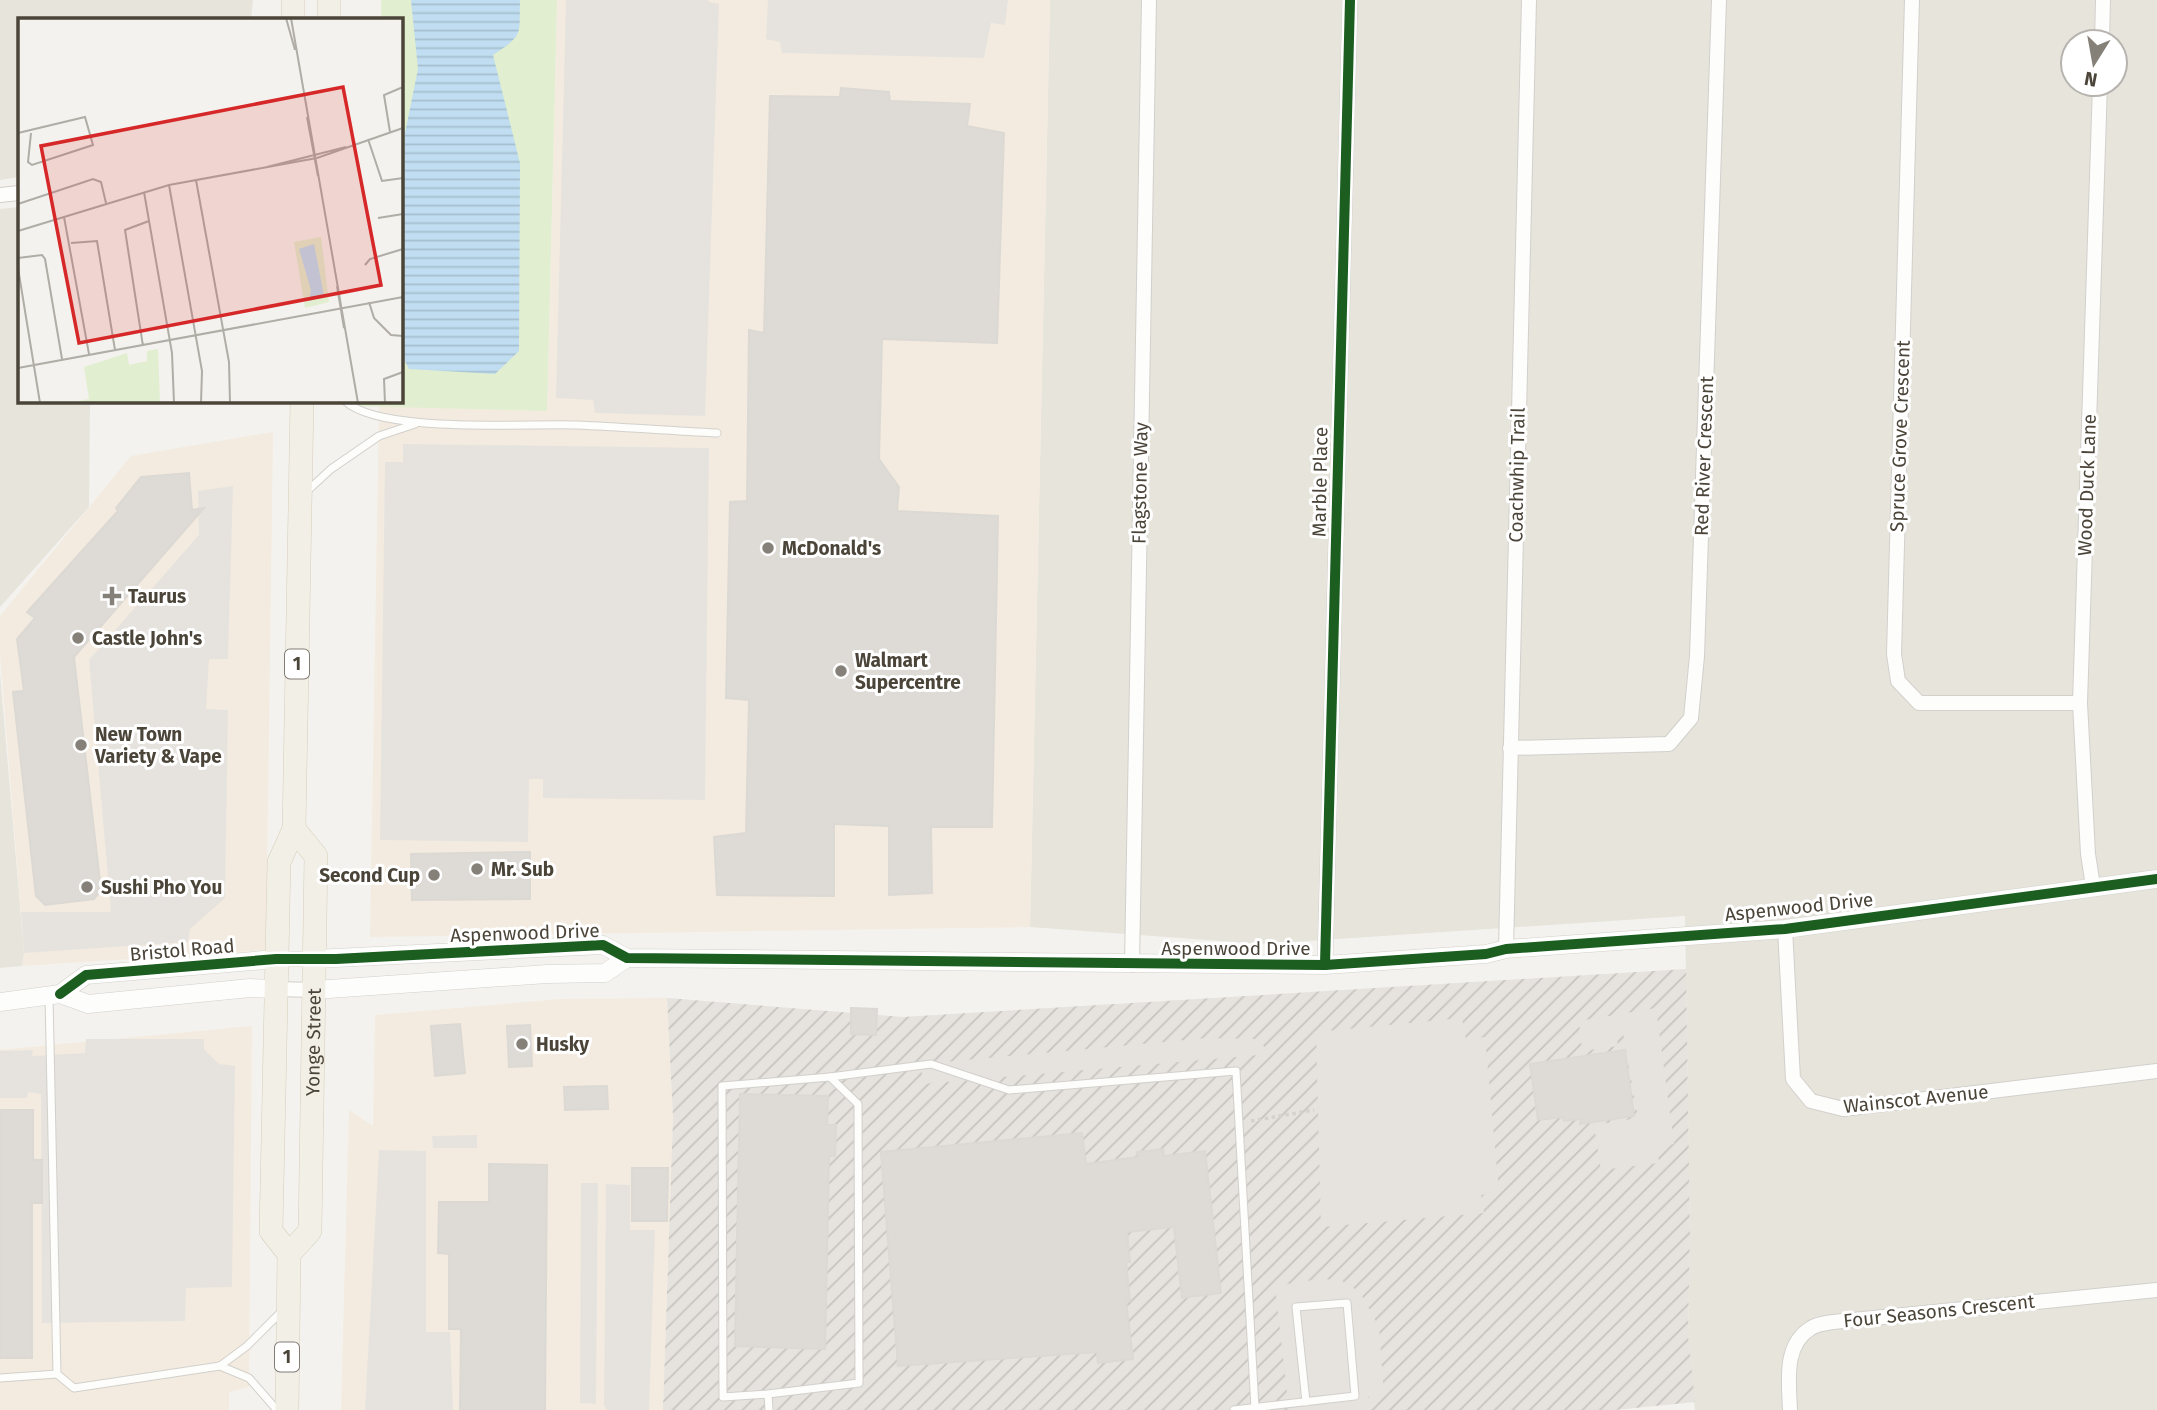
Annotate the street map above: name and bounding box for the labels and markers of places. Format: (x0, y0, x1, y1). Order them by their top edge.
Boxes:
place label: McDonald's (782, 537, 881, 560)
marker: McDonald's (760, 540, 776, 556)
place label: Taurus (128, 585, 186, 608)
marker: Taurus (102, 586, 122, 606)
place label: Castle John's (92, 627, 202, 650)
marker: Castle John's (70, 630, 86, 646)
place label: Walmart Supercentre (855, 649, 961, 694)
marker: Walmart Supercentre (833, 663, 849, 679)
place label: New Town Variety & Vape (94, 723, 222, 768)
marker: New Town Variety & Vape (73, 737, 89, 753)
place label: Mr. Sub (491, 858, 554, 881)
marker: Mr. Sub (469, 861, 485, 877)
place label: Second Cup (319, 864, 420, 887)
marker: Second Cup (426, 867, 442, 883)
place label: Sushi Pho You (101, 876, 222, 899)
marker: Sushi Pho You (79, 879, 95, 895)
place label: Husky (536, 1033, 589, 1056)
marker: Husky (514, 1036, 530, 1052)

